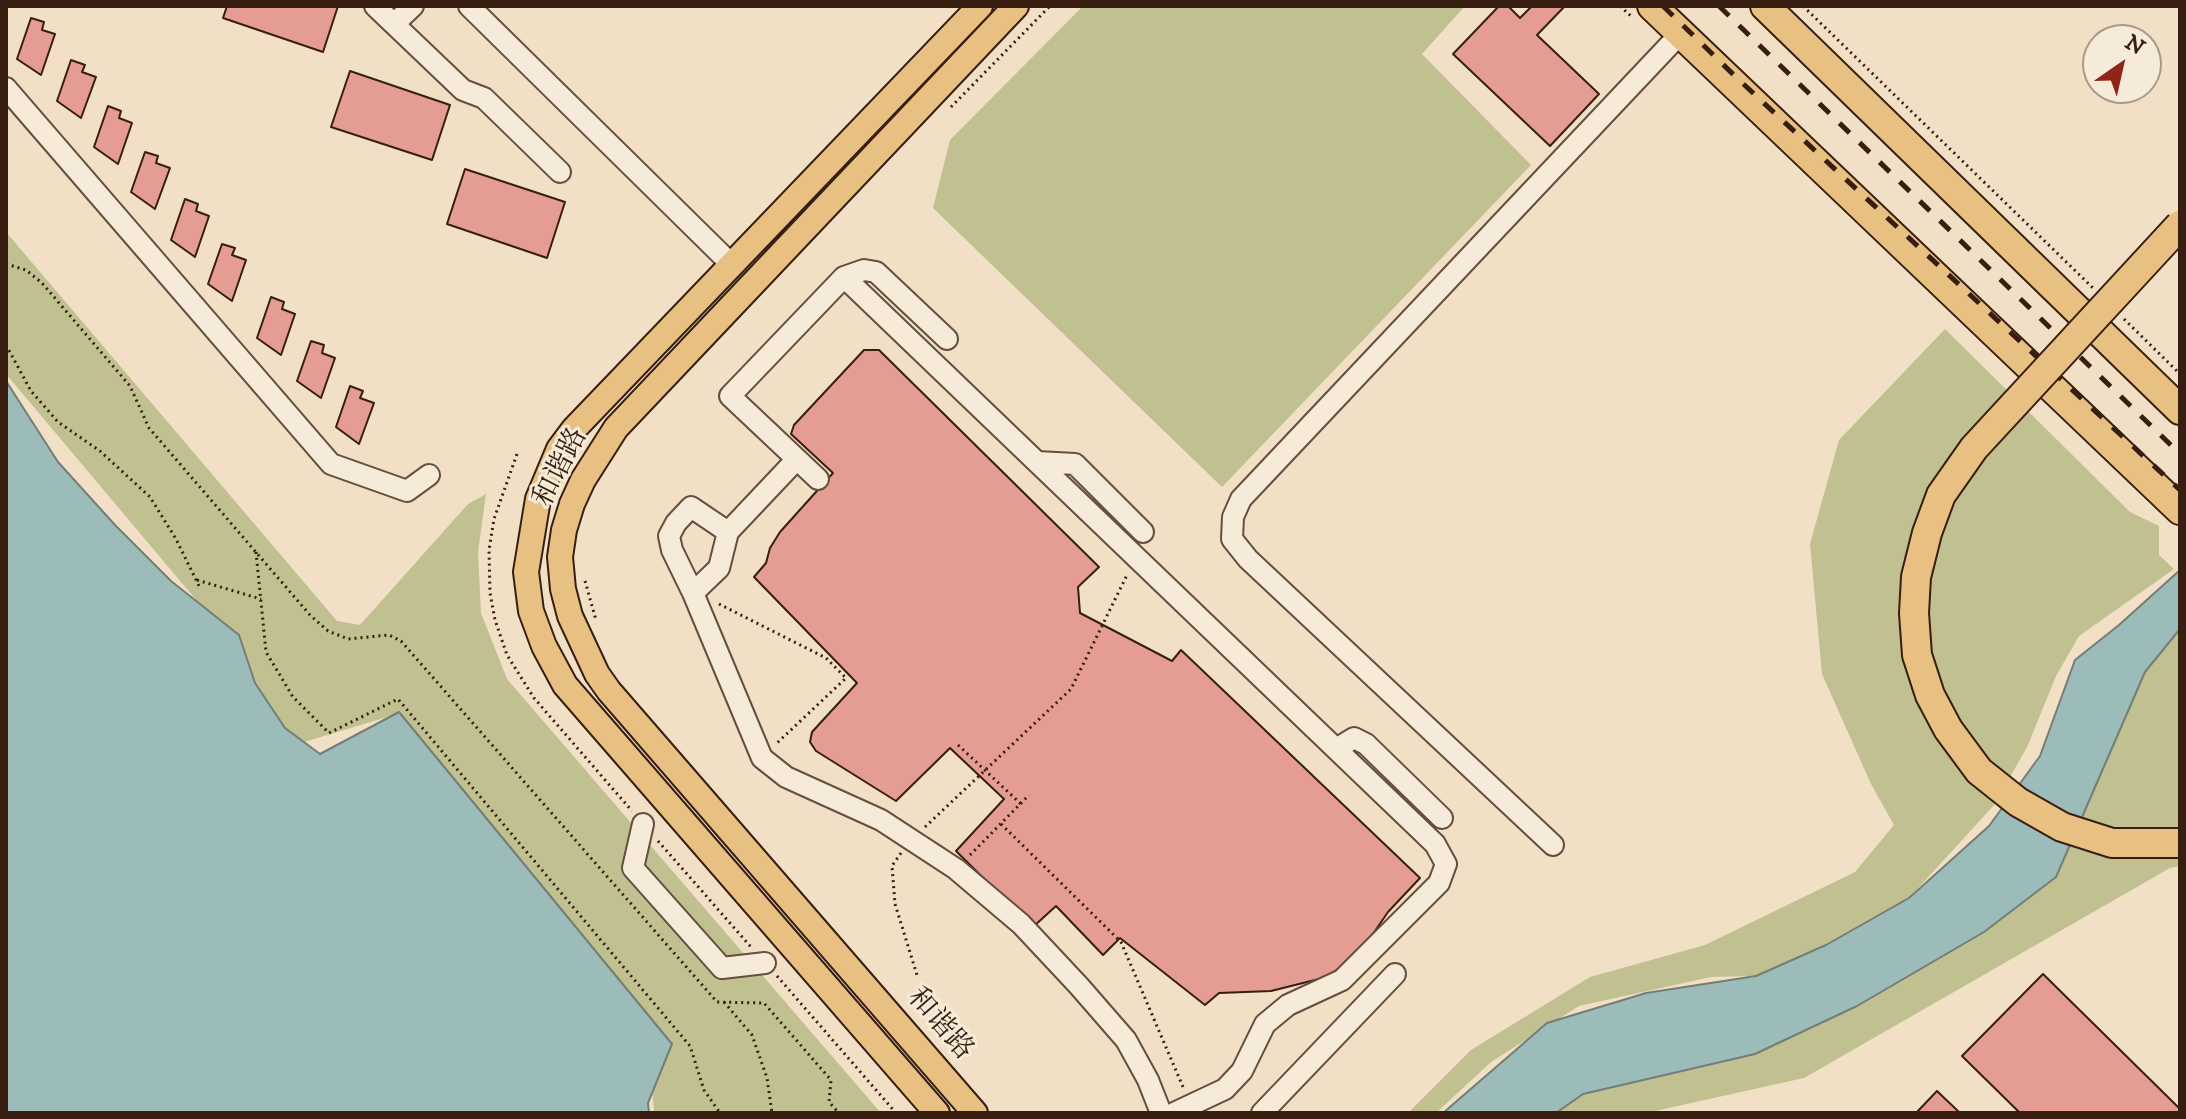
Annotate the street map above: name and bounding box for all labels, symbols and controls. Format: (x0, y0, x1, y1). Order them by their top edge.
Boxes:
north arrow (2082, 24, 2162, 104)
text: N (2120, 29, 2150, 62)
street label: 和谐路 (528, 423, 596, 513)
street label: 和谐路 (899, 982, 979, 1068)

